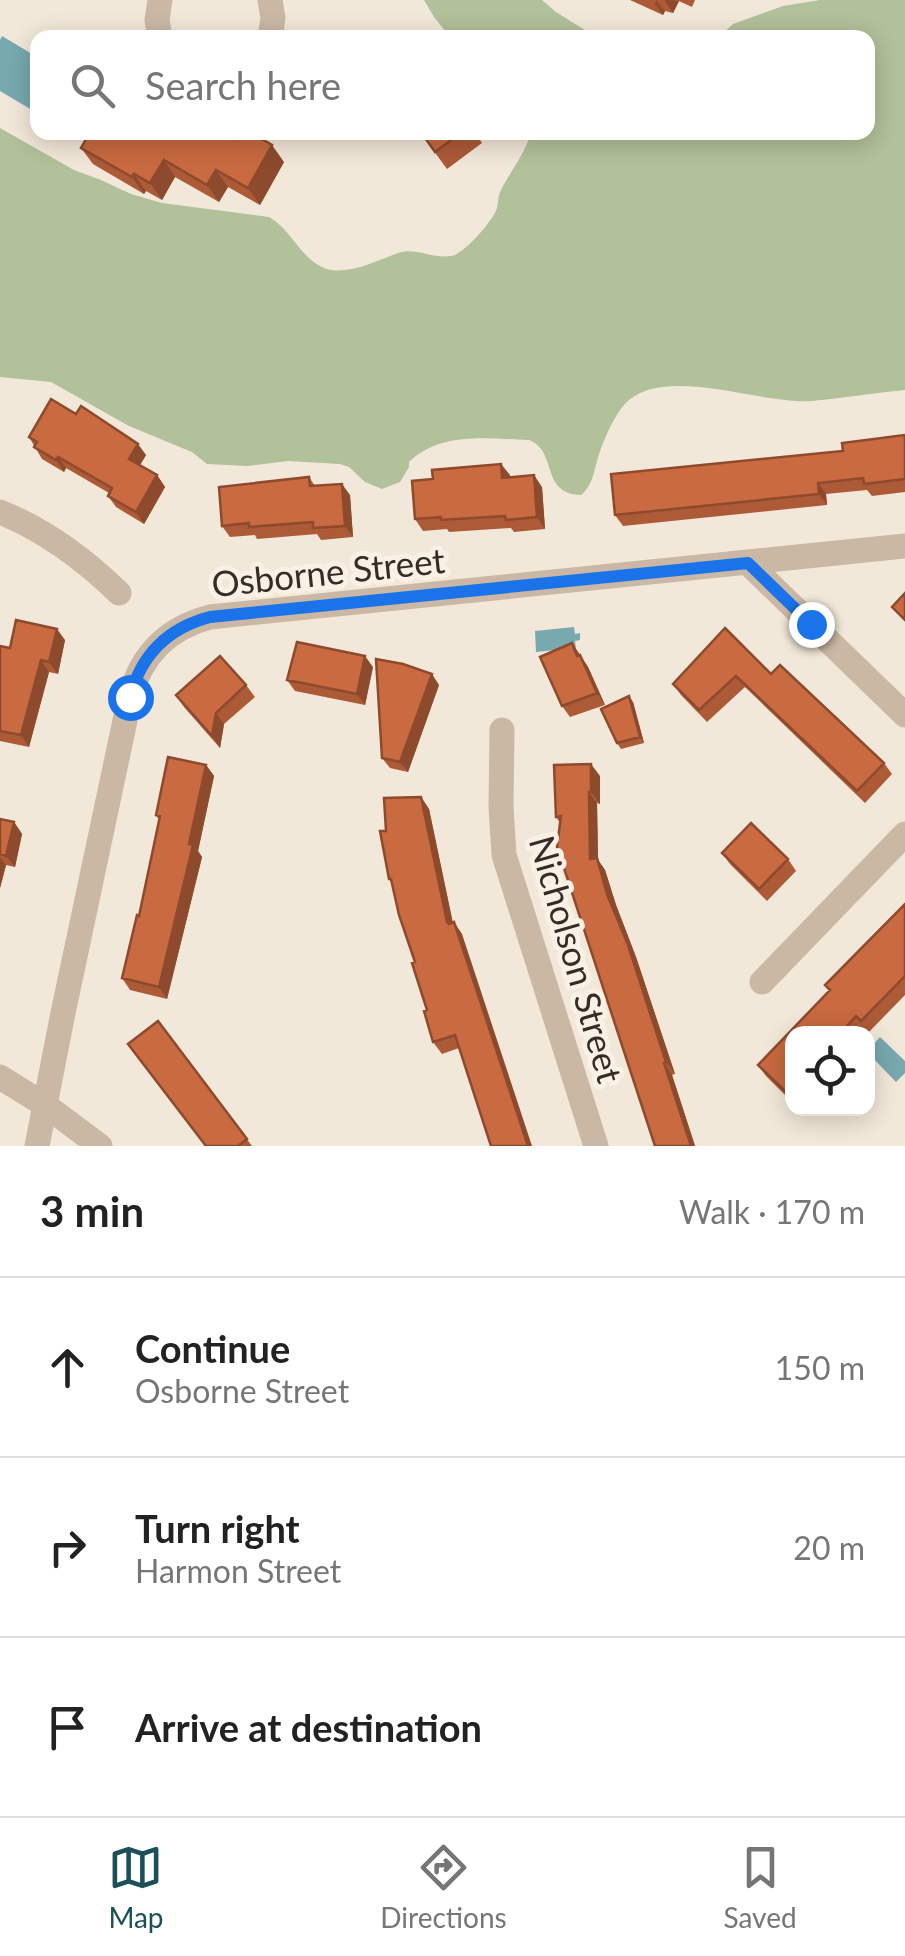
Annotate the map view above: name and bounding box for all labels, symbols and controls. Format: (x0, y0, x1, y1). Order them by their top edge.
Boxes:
search box (30, 30, 875, 140)
icon: search (65, 58, 120, 113)
text: Search here (145, 62, 341, 108)
street label: Osborne Street (209, 538, 447, 604)
route end (789, 602, 835, 648)
route start (108, 675, 154, 721)
street label: Nicholson Street (522, 831, 632, 1088)
map controls (785, 1026, 875, 1116)
button: locate (785, 1026, 875, 1116)
text: 3 min (40, 1186, 144, 1236)
text: Walk · 170 m (679, 1192, 865, 1231)
text: Continue (135, 1325, 290, 1371)
icon: ahead (40, 1340, 95, 1395)
text: 150 m (775, 1348, 865, 1387)
text: Osborne Street (135, 1371, 349, 1410)
text: Turn right (135, 1505, 300, 1551)
icon: right (40, 1520, 95, 1575)
text: 20 m (793, 1528, 865, 1567)
text: Harmon Street (135, 1551, 341, 1590)
icon: arrive (40, 1700, 95, 1755)
text: Arrive at destination (135, 1704, 482, 1750)
tab: Map (108, 1840, 164, 1934)
tab: Directions (380, 1840, 507, 1934)
tab: Saved (723, 1840, 797, 1934)

